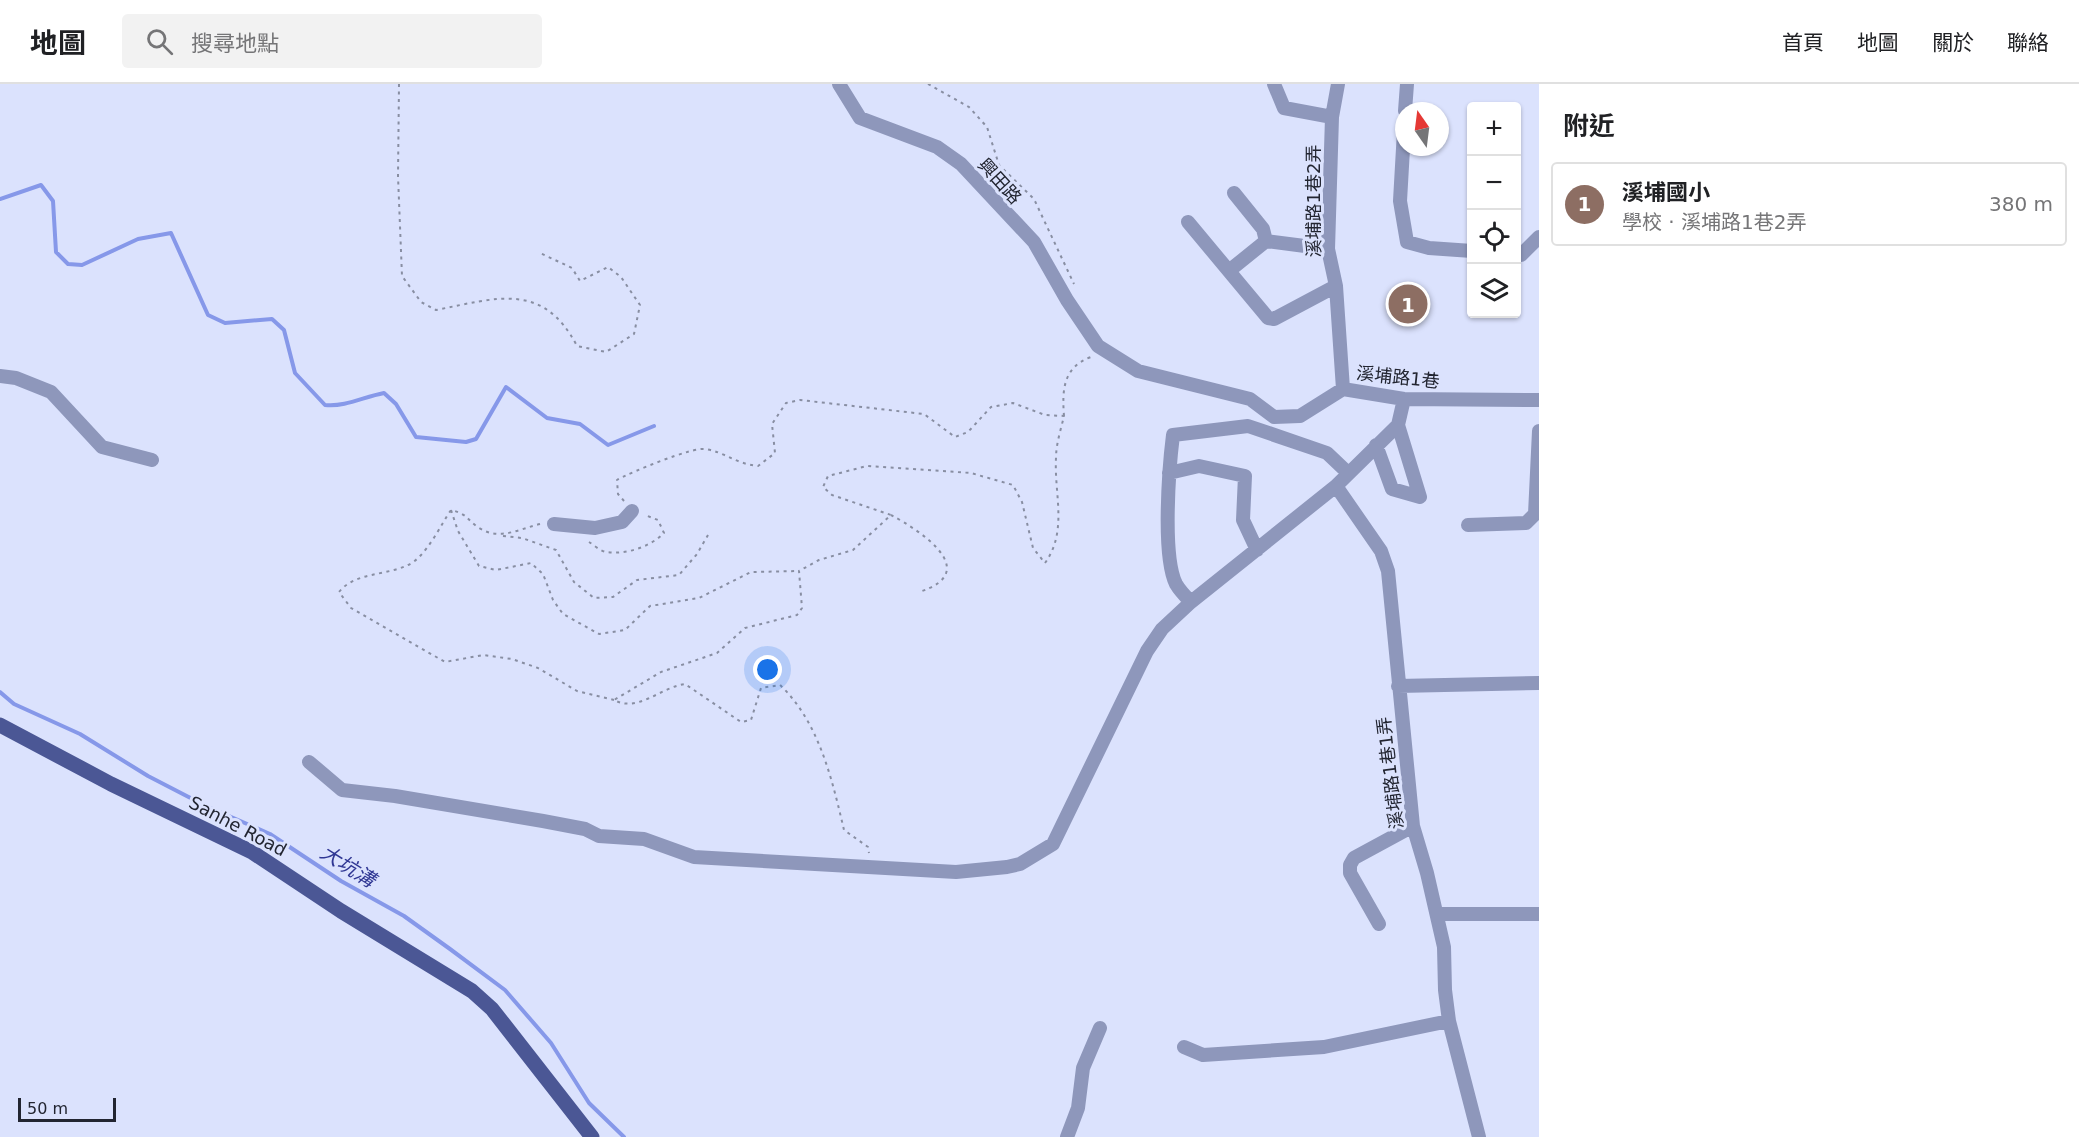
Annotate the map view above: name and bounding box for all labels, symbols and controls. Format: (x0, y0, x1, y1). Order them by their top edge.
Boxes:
search box (122, 14, 542, 68)
icon: search (143, 25, 176, 58)
text: 地圖 (30, 27, 86, 60)
text: 搜尋地點 (191, 31, 279, 56)
text: 首頁 (1782, 31, 1824, 55)
text: 地圖 (1857, 31, 1899, 55)
text: 關於 (1932, 31, 1974, 55)
text: 聯絡 (2007, 31, 2049, 55)
north arrow (1395, 102, 1449, 156)
map controls (1467, 102, 1521, 318)
button: + (1467, 102, 1521, 156)
text: 附近 (1563, 111, 1615, 141)
street label: 溪埔路1巷2弄 (1303, 145, 1324, 257)
street label: 興田路 (974, 154, 1026, 208)
button: − (1467, 156, 1521, 210)
text: 溪埔國小 (1622, 180, 1710, 205)
text: 1 (1578, 192, 1591, 216)
text: 380 m (1989, 192, 2053, 216)
button: locate (1467, 210, 1521, 264)
text: 學校 · 溪埔路1巷2弄 (1622, 210, 1807, 234)
button: layers (1467, 264, 1521, 318)
pin: 1 (1388, 282, 1428, 326)
street label: 溪埔路1巷 (1355, 362, 1441, 392)
your location (753, 655, 782, 684)
street label: 溪埔路1巷1弄 (1373, 716, 1407, 830)
street label: Sanhe Road (186, 792, 290, 860)
water label: 大坑溝 (316, 840, 382, 894)
scale bar (18, 1095, 116, 1122)
text: 50 m (27, 1099, 68, 1118)

